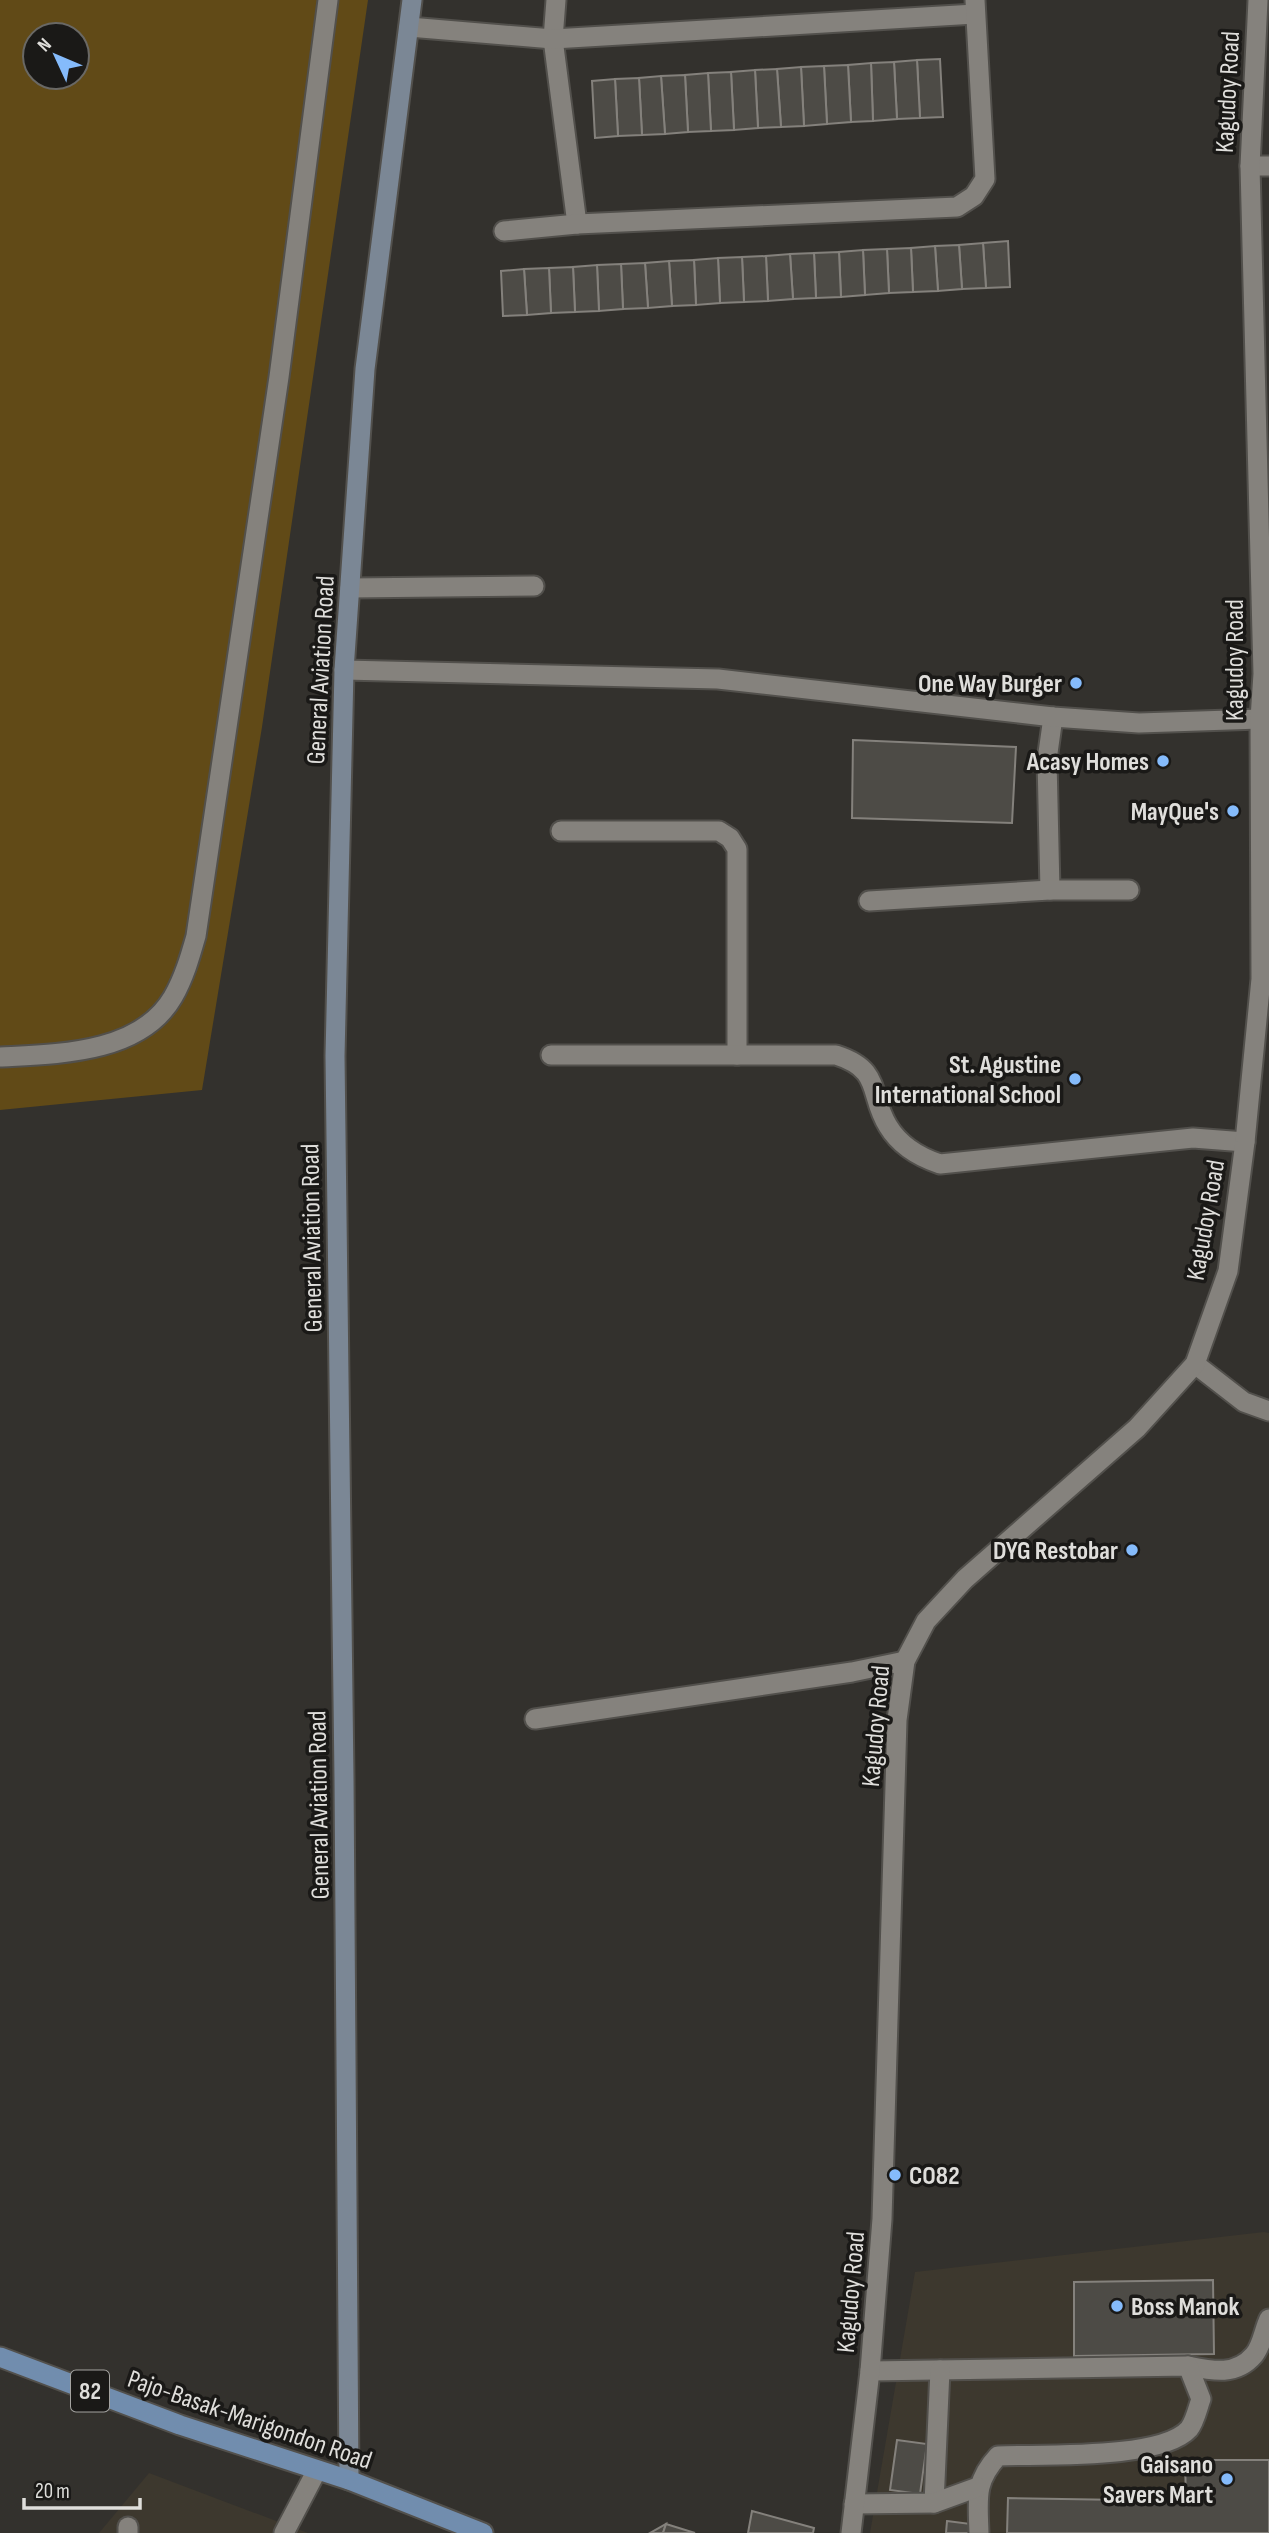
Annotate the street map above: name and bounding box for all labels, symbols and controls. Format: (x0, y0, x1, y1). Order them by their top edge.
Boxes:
north arrow (21, 21, 91, 91)
street label: Kagudoy Road (1210, 30, 1247, 154)
text: N (33, 34, 57, 57)
street label: General Aviation Road (301, 575, 342, 765)
street label: Kagudoy Road (1220, 599, 1251, 721)
place label: One Way Burger (918, 669, 1062, 700)
marker: One Way Burger (1068, 675, 1084, 691)
place label: Acasy Homes (1026, 747, 1149, 778)
marker: Acasy Homes (1155, 753, 1171, 769)
place label: MayQue's (1131, 797, 1219, 828)
marker: MayQue's (1225, 803, 1241, 819)
place label: St. Agustine International School (875, 1050, 1061, 1111)
marker: St. Agustine International School (1067, 1071, 1083, 1087)
street label: General Aviation Road (295, 1143, 330, 1333)
street label: Kagudoy Road (1181, 1158, 1232, 1283)
place label: DYG Restobar (993, 1536, 1118, 1567)
marker: DYG Restobar (1124, 1542, 1140, 1558)
street label: Kagudoy Road (856, 1664, 897, 1788)
street label: General Aviation Road (302, 1710, 337, 1900)
place label: CO82 (909, 2161, 960, 2192)
marker: CO82 (887, 2167, 903, 2183)
street label: Kagudoy Road (831, 2230, 872, 2354)
place label: Boss Manok (1131, 2292, 1239, 2323)
marker: Boss Manok (1109, 2298, 1125, 2314)
street label: Pajo-Basak-Marigondon Road (123, 2364, 376, 2477)
road number: 82 (71, 2370, 109, 2412)
place label: Gaisano Savers Mart (1103, 2450, 1213, 2511)
scale bar (24, 2466, 140, 2510)
marker: Gaisano Savers Mart (1219, 2471, 1235, 2487)
text: 20 m (35, 2479, 70, 2504)

